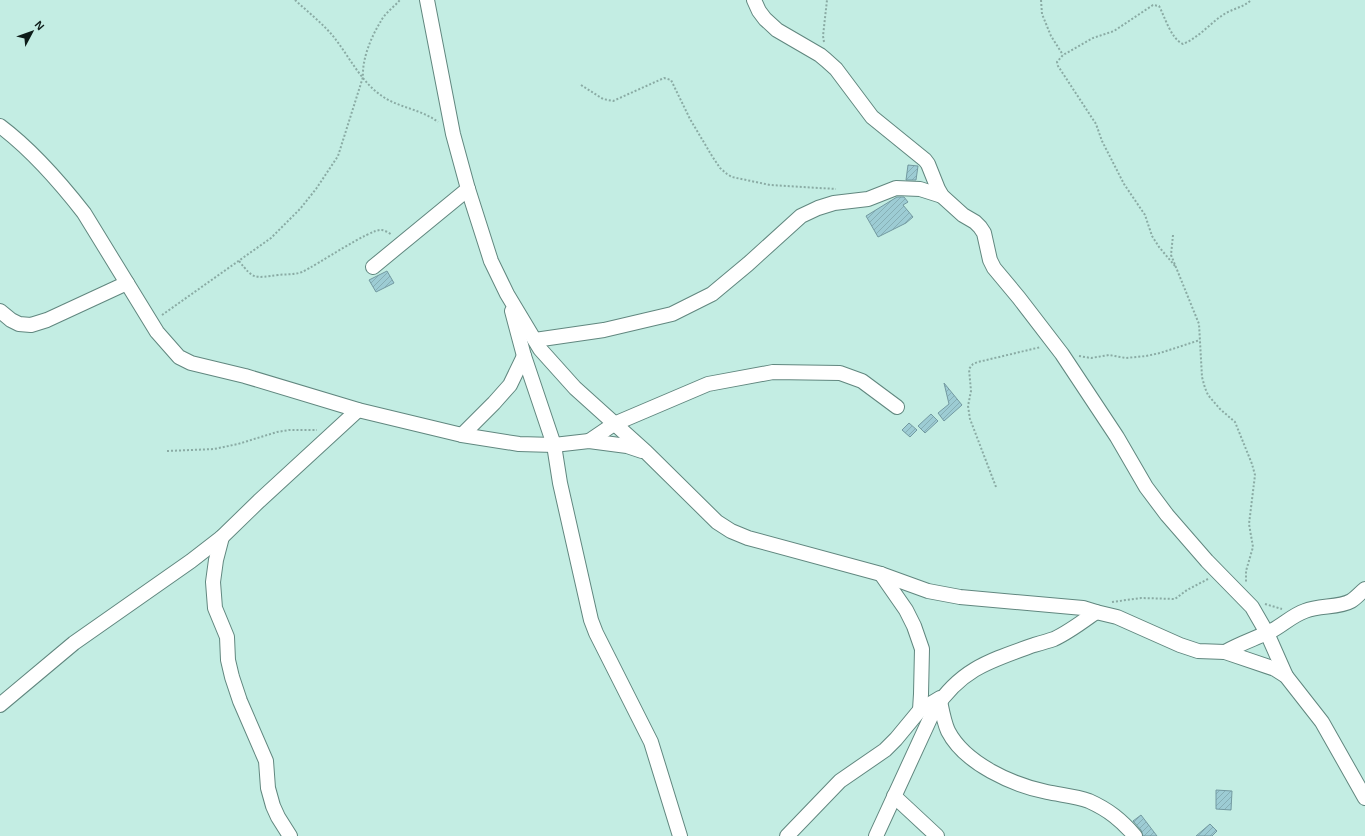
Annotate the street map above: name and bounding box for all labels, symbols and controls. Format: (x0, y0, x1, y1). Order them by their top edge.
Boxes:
north arrow (12, 12, 52, 52)
text: N (32, 19, 47, 32)

